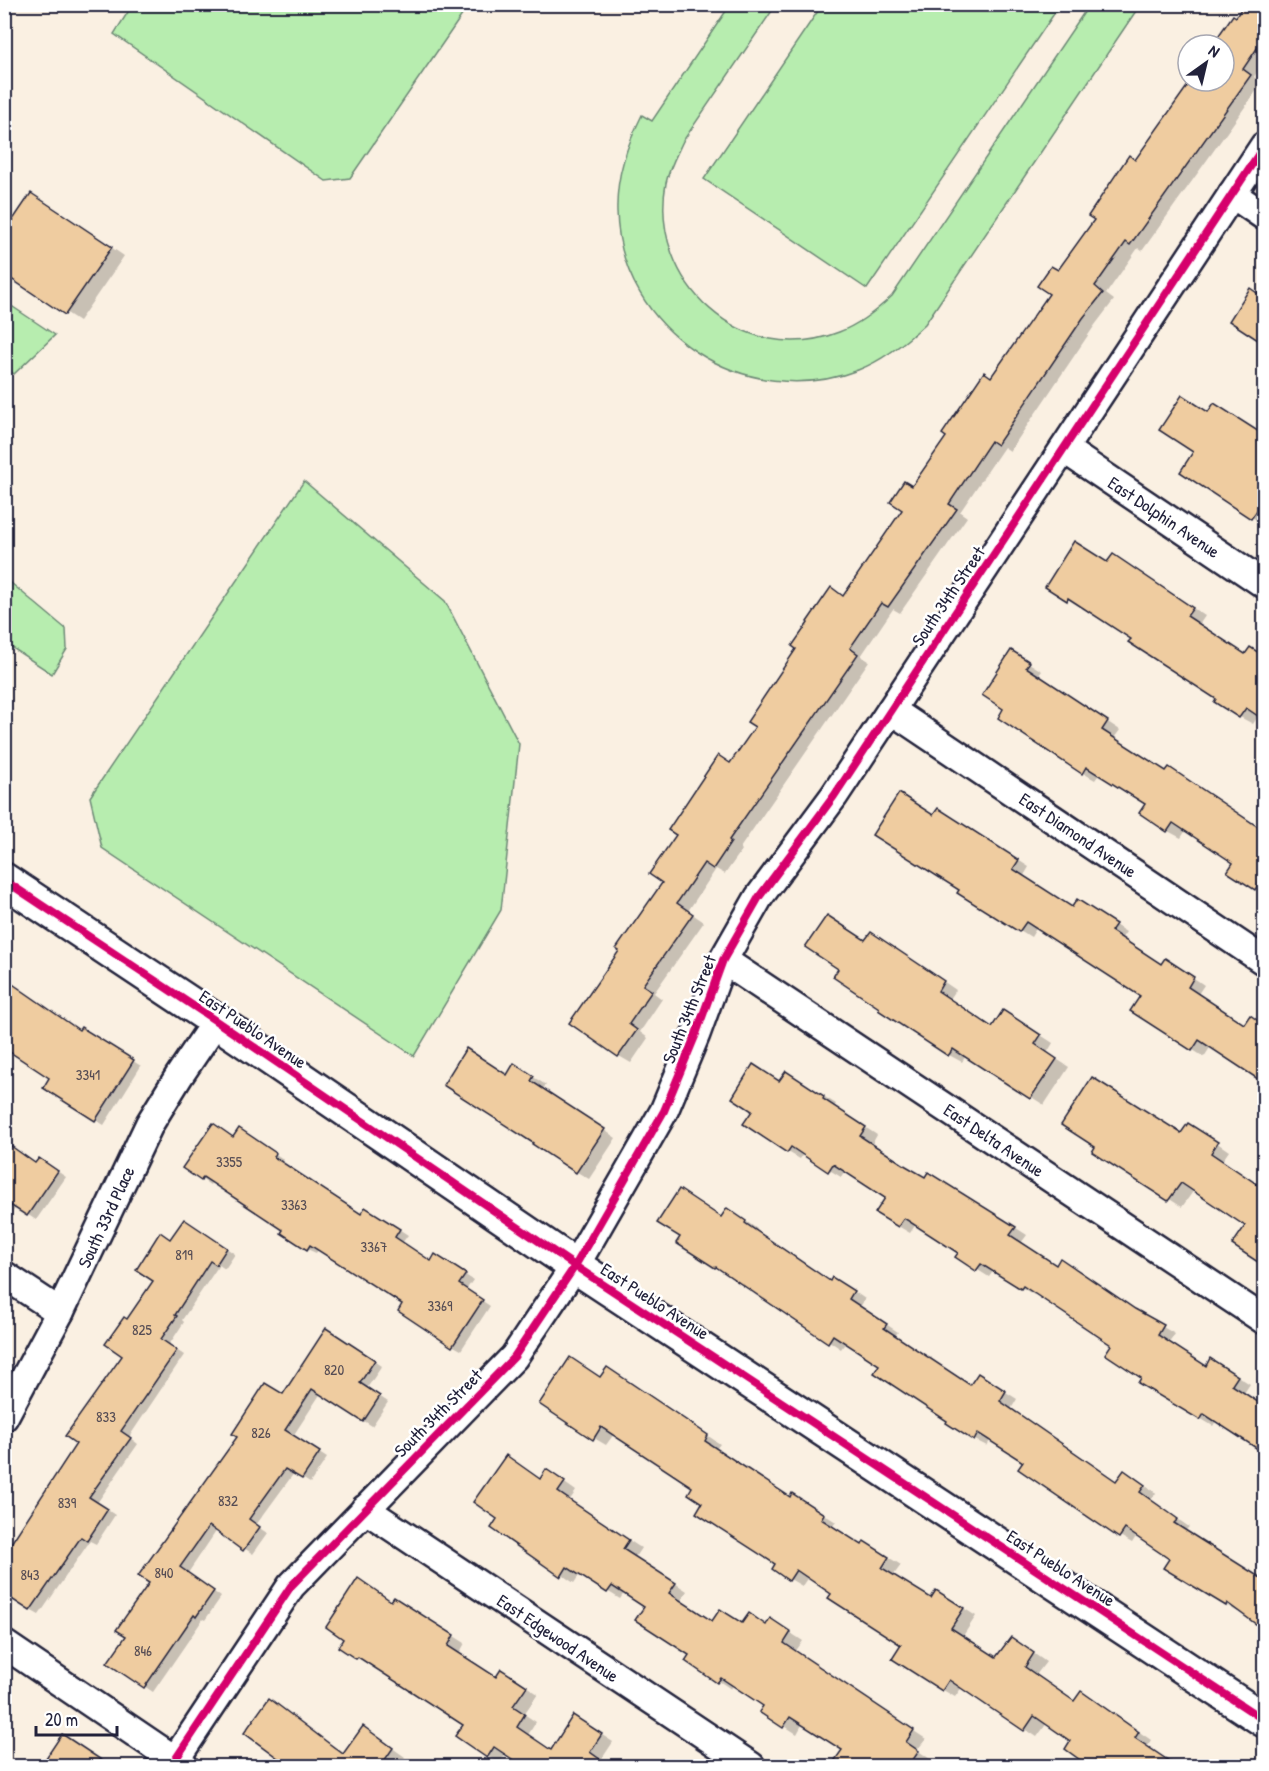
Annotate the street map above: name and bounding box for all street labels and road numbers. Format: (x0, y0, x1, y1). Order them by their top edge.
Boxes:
street label: East Dolphin Avenue (1103, 470, 1225, 564)
street label: South 34th Street (905, 541, 991, 651)
street label: East Diamond Avenue (1014, 787, 1142, 883)
street label: South 34th Street (656, 950, 722, 1067)
street label: East Pueblo Avenue (194, 984, 312, 1074)
street label: East Delta Avenue (939, 1097, 1049, 1183)
street label: South 33rd Place (72, 1162, 140, 1272)
street label: East Pueblo Avenue (596, 1257, 714, 1345)
street label: South 34th Street (388, 1363, 488, 1463)
street label: East Pueblo Avenue (1002, 1524, 1120, 1612)
street label: East Edgewood Avenue (492, 1588, 624, 1688)

